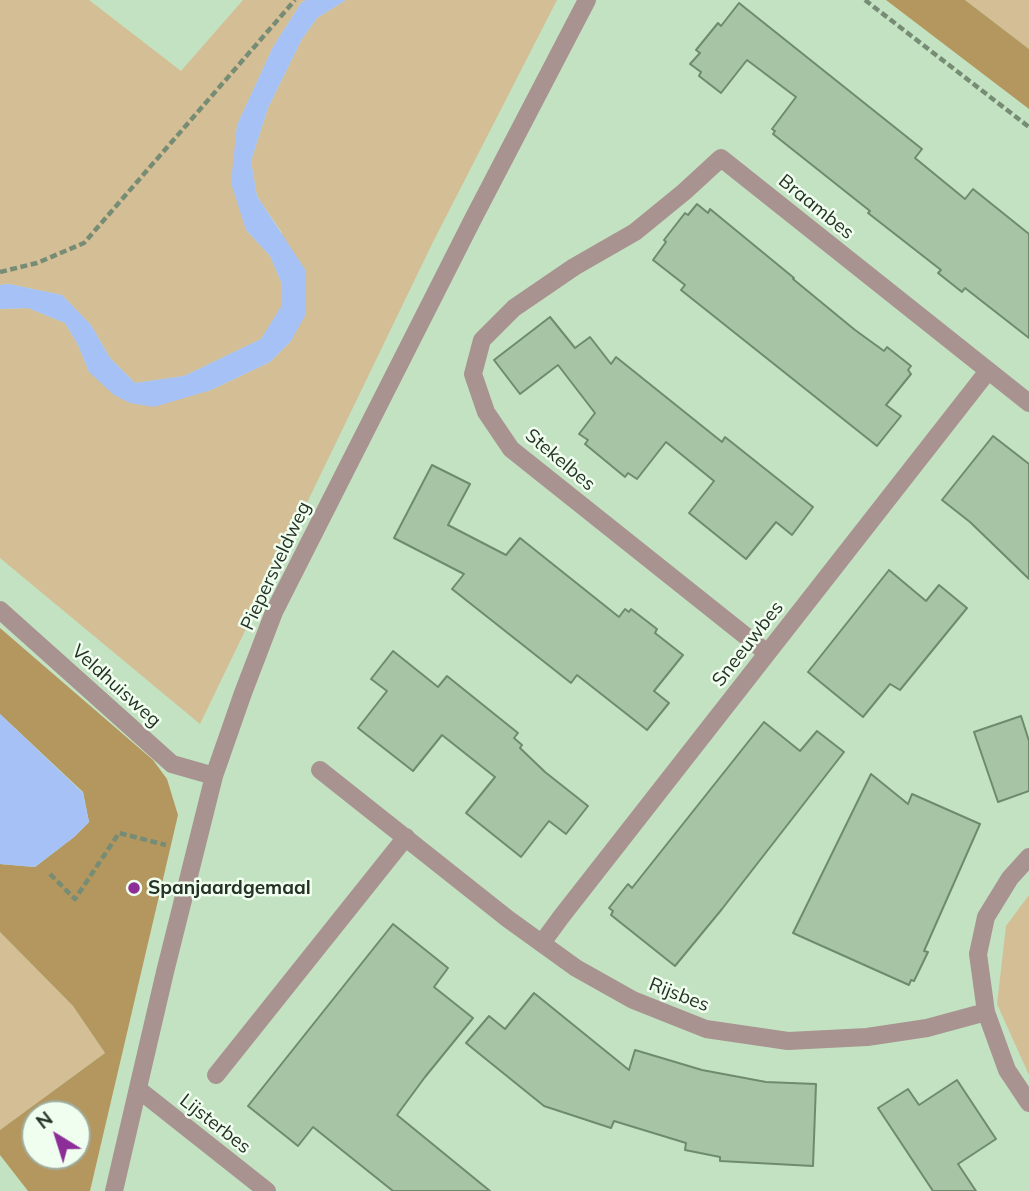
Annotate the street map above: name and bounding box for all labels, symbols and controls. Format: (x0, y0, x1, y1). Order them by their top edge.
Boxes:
street label: Braambes (774, 170, 858, 244)
street label: Stekelbes (520, 424, 600, 496)
street label: Piepersveldweg (236, 498, 316, 634)
street label: Sneeuwbes (708, 597, 788, 691)
street label: Veldhuisweg (67, 640, 165, 732)
place label: Spanjaardgemaal (148, 877, 311, 899)
marker: Spanjaardgemaal (126, 880, 142, 896)
street label: Rijsbes (646, 973, 712, 1017)
street label: Lijsterbes (175, 1089, 255, 1159)
north arrow (21, 1100, 91, 1170)
text: N (31, 1106, 57, 1134)

